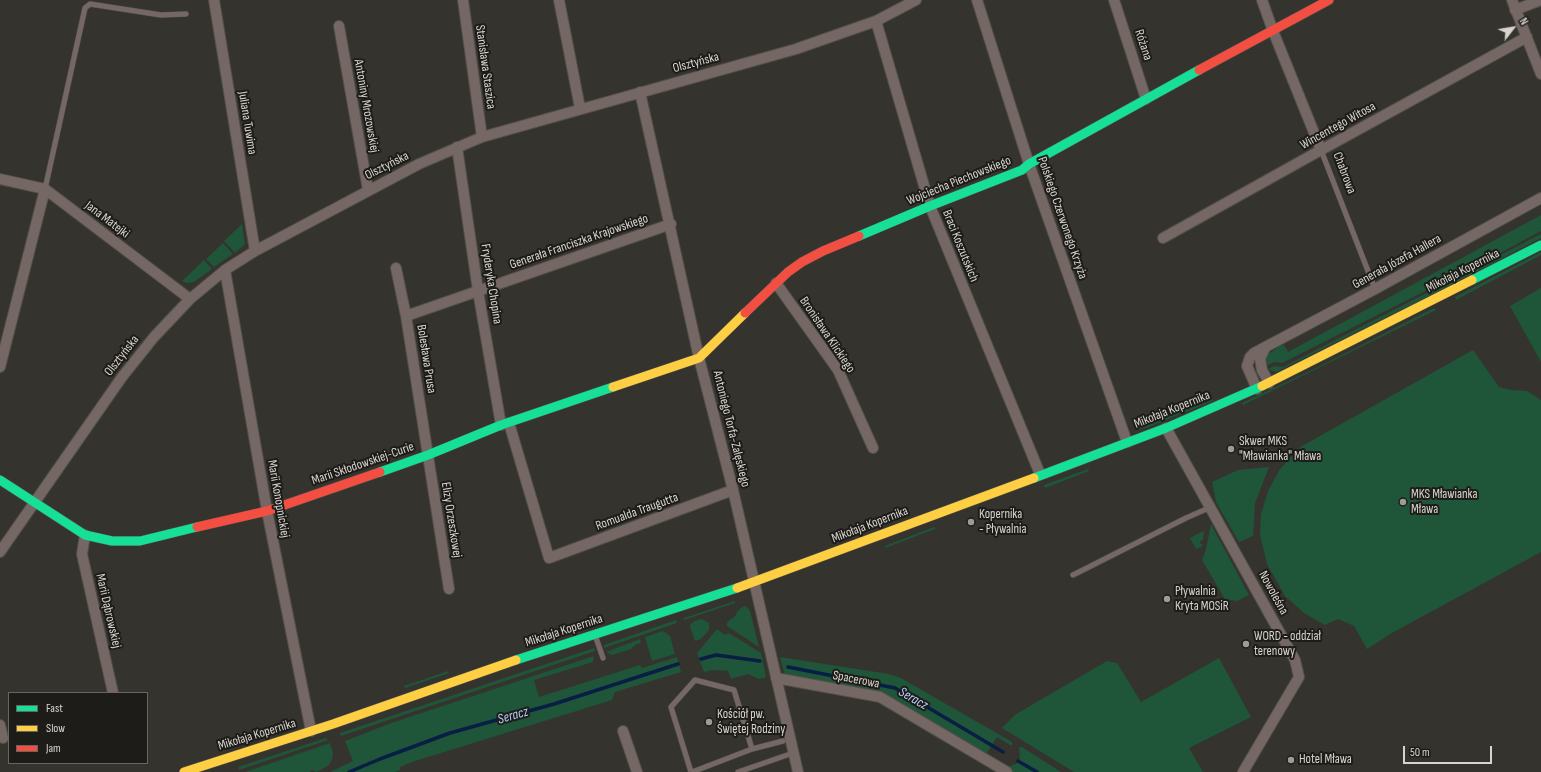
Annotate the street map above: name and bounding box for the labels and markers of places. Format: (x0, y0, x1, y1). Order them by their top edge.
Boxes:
place label: Skwer MKS "Mławianka" Mława (1239, 434, 1321, 465)
marker: Skwer MKS "Mławianka" Mława (1226, 444, 1236, 454)
place label: MKS Mławianka Mława (1411, 487, 1478, 518)
marker: MKS Mławianka Mława (1398, 497, 1408, 507)
place label: Kopernika - Pływalnia (979, 507, 1027, 538)
marker: Kopernika - Pływalnia (966, 517, 976, 527)
place label: Pływalnia Kryta MOSiR (1175, 584, 1229, 615)
marker: Pływalnia Kryta MOSiR (1162, 594, 1172, 604)
place label: WORD - oddział terenowy (1254, 629, 1321, 660)
marker: WORD - oddział terenowy (1241, 639, 1251, 649)
place label: Kościół pw. Świętej Rodziny (717, 707, 785, 738)
marker: Kościół pw. Świętej Rodziny (704, 717, 714, 727)
place label: Hotel Mława (1299, 752, 1352, 768)
marker: Hotel Mława (1286, 755, 1296, 765)

